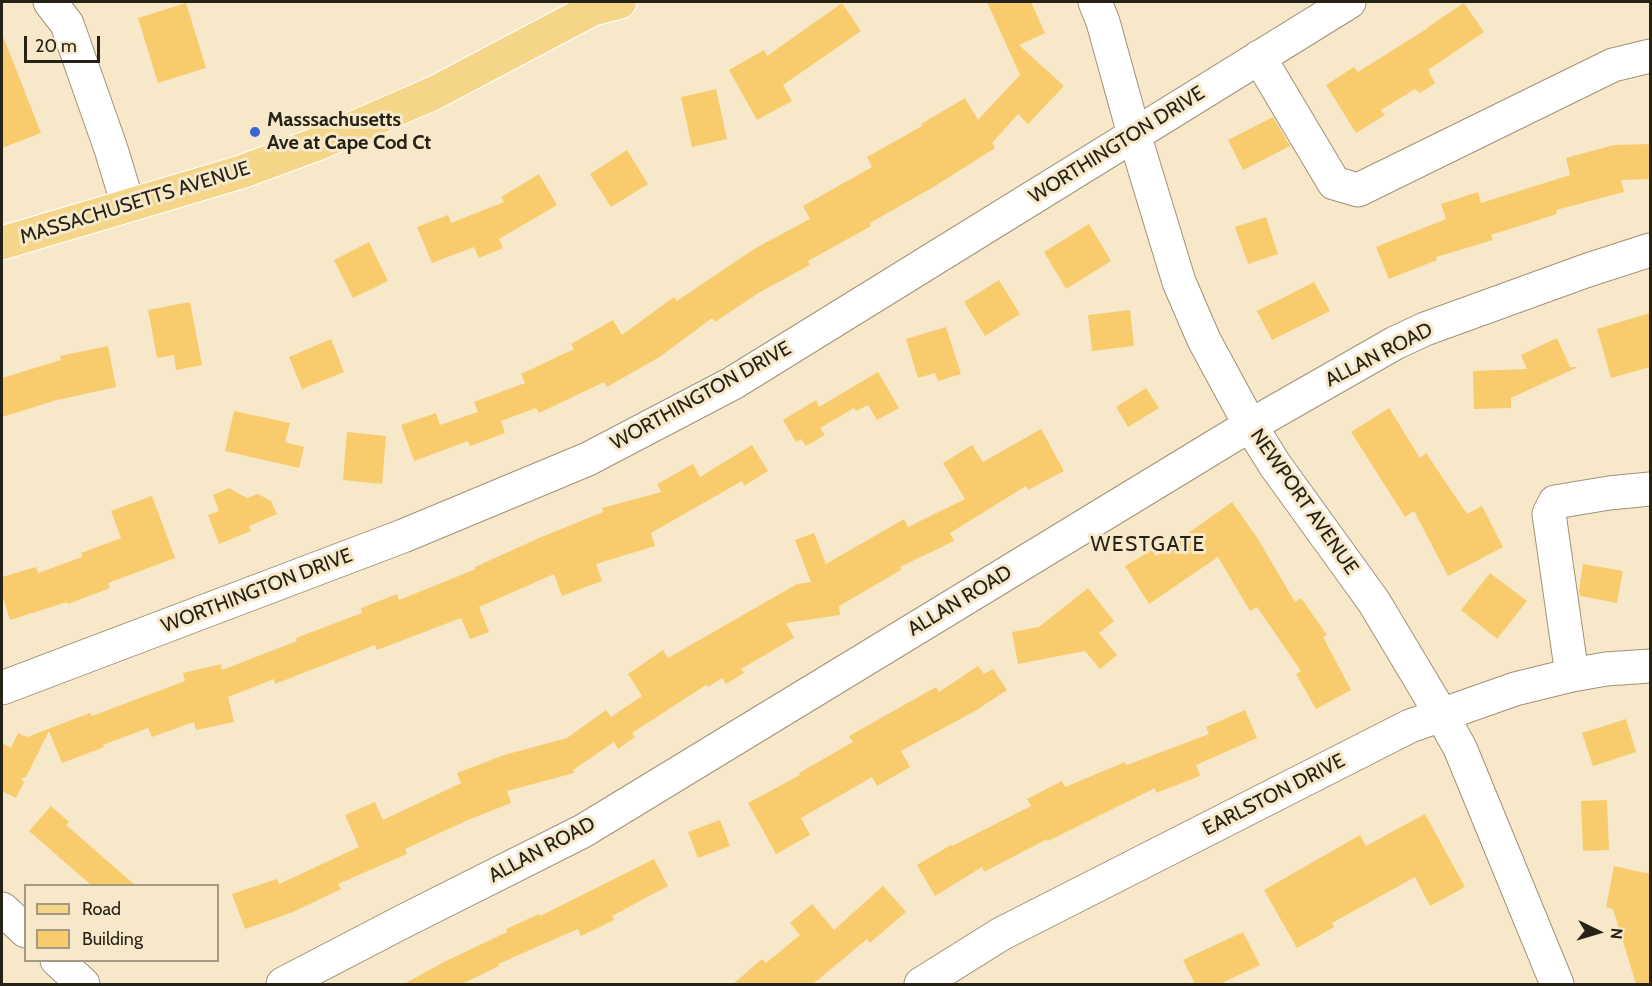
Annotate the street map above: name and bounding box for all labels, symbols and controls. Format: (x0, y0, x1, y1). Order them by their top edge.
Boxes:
scale bar (27, 24, 104, 62)
text: 20 m (35, 35, 77, 57)
street label: WORTHINGTON DRIVE (1025, 81, 1209, 209)
place label: Masssachusetts Ave at Cape Cod Ct (267, 108, 431, 155)
marker: Masssachusetts Ave at Cape Cod Ct (248, 125, 262, 139)
street label: MASSACHUSETTS AVENUE (17, 157, 253, 249)
street label: ALLAN ROAD (1321, 318, 1437, 392)
street label: WORTHINGTON DRIVE (607, 336, 795, 456)
street label: NEWPORT AVENUE (1245, 425, 1363, 579)
district label: WESTGATE (1090, 532, 1206, 558)
street label: WORTHINGTON DRIVE (158, 544, 356, 638)
street label: ALLAN ROAD (904, 560, 1016, 642)
street label: EARLSTON DRIVE (1199, 749, 1349, 841)
street label: ALLAN ROAD (485, 812, 599, 888)
legend (24, 884, 219, 962)
text: Road (82, 898, 121, 920)
north arrow (1568, 902, 1628, 962)
text: N (1606, 927, 1626, 940)
text: Building (82, 928, 143, 950)

